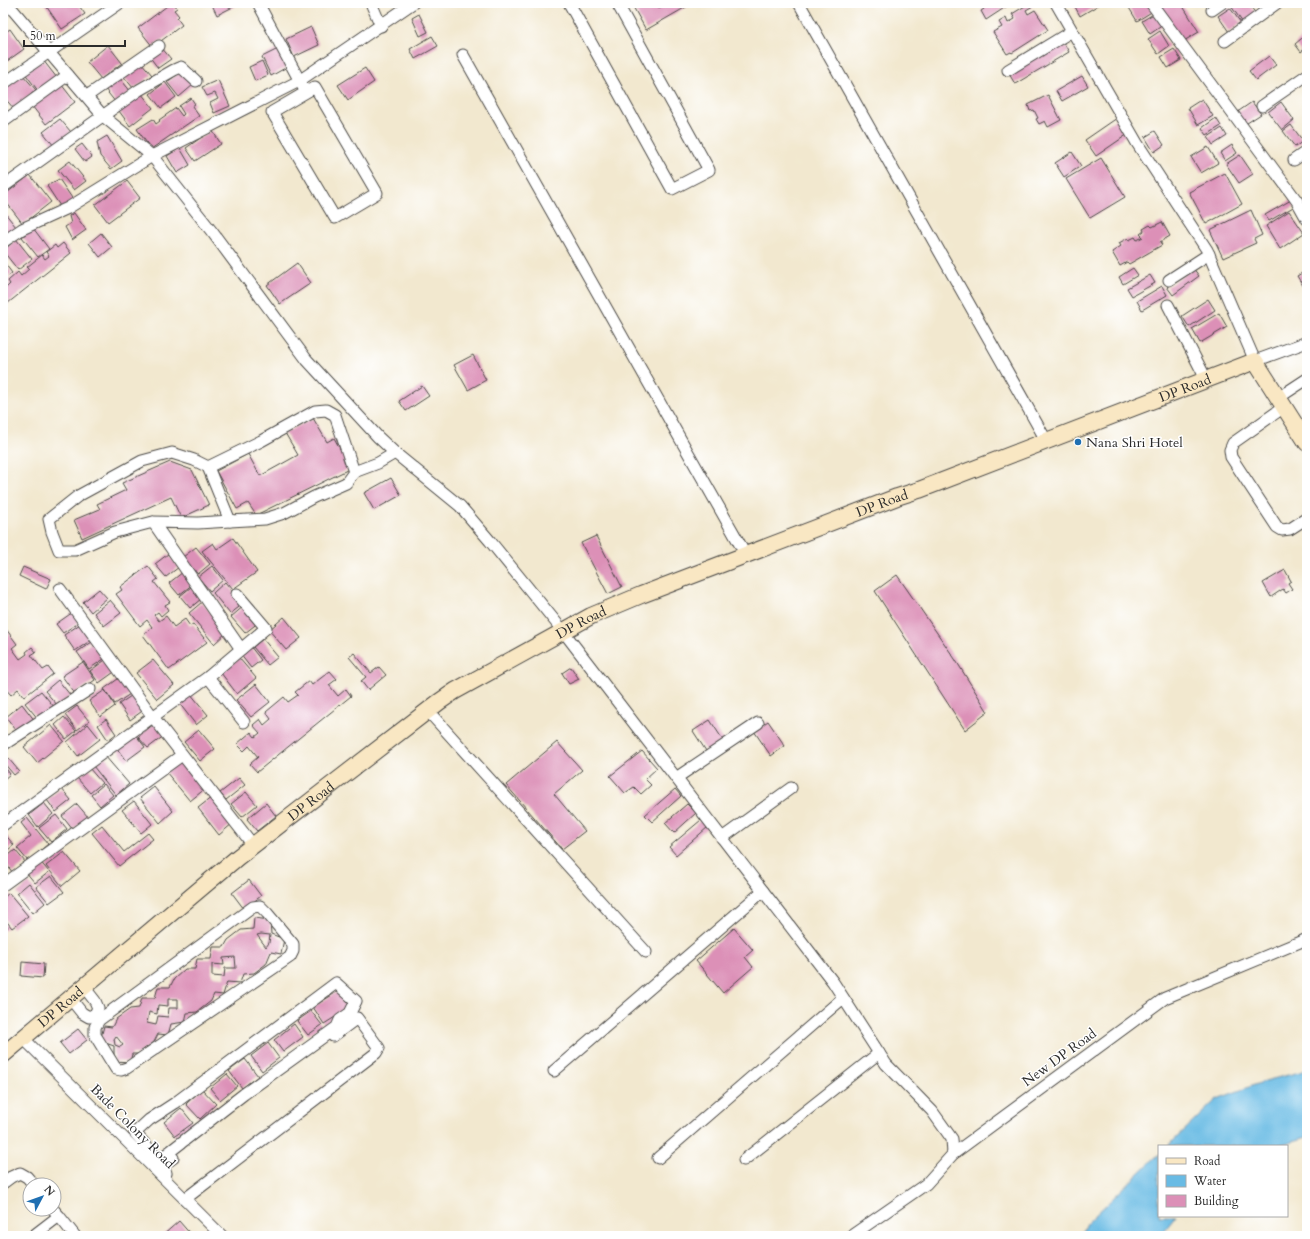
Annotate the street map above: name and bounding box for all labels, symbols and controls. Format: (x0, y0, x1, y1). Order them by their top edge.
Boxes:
scale bar (24, 22, 125, 48)
text: 50 m (30, 28, 57, 44)
street label: DP Road (1156, 370, 1214, 407)
place label: Nana Shri Hotel (1086, 433, 1183, 452)
marker: Nana Shri Hotel (1073, 437, 1083, 447)
street label: DP Road (853, 485, 911, 522)
street label: DP Road (553, 602, 609, 644)
street label: DP Road (284, 777, 339, 825)
street label: DP Road (34, 982, 88, 1032)
street label: New DP Road (1018, 1024, 1101, 1091)
street label: Bade Colony Road (86, 1080, 179, 1173)
legend (1158, 1145, 1288, 1217)
text: Road (1194, 1153, 1221, 1169)
text: Water (1193, 1173, 1227, 1189)
north arrow (22, 1177, 62, 1217)
text: N (40, 1182, 58, 1200)
text: Building (1194, 1193, 1239, 1209)

